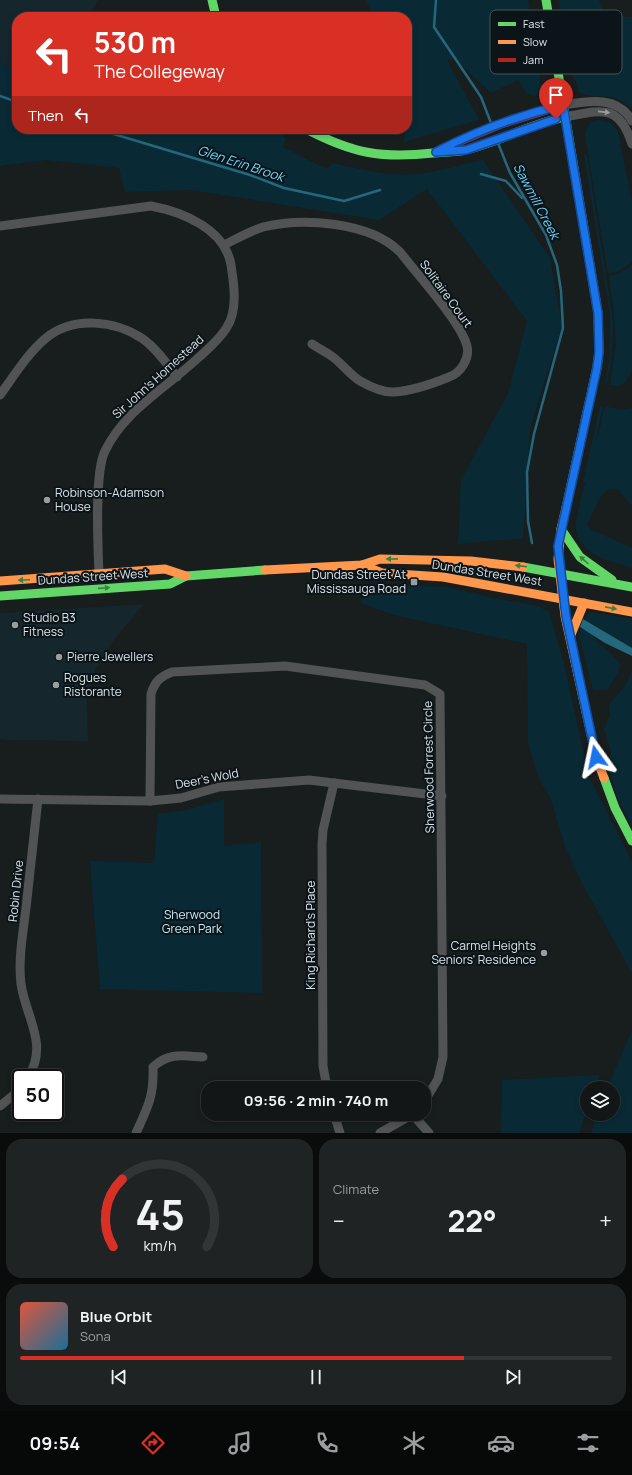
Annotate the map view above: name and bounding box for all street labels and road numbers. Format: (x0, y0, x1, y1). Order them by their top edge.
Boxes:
street label: Solitaire Court (416, 256, 477, 331)
street label: Sir John's Homestead (108, 331, 207, 422)
street label: Dundas Street West (431, 555, 543, 590)
street label: Dundas Street West (37, 564, 149, 589)
street label: Sherwood Forrest Circle (419, 701, 438, 833)
street label: Deer's Wold (174, 764, 240, 793)
street label: Robin Drive (4, 859, 27, 923)
street label: King Richard's Place (302, 880, 319, 990)

